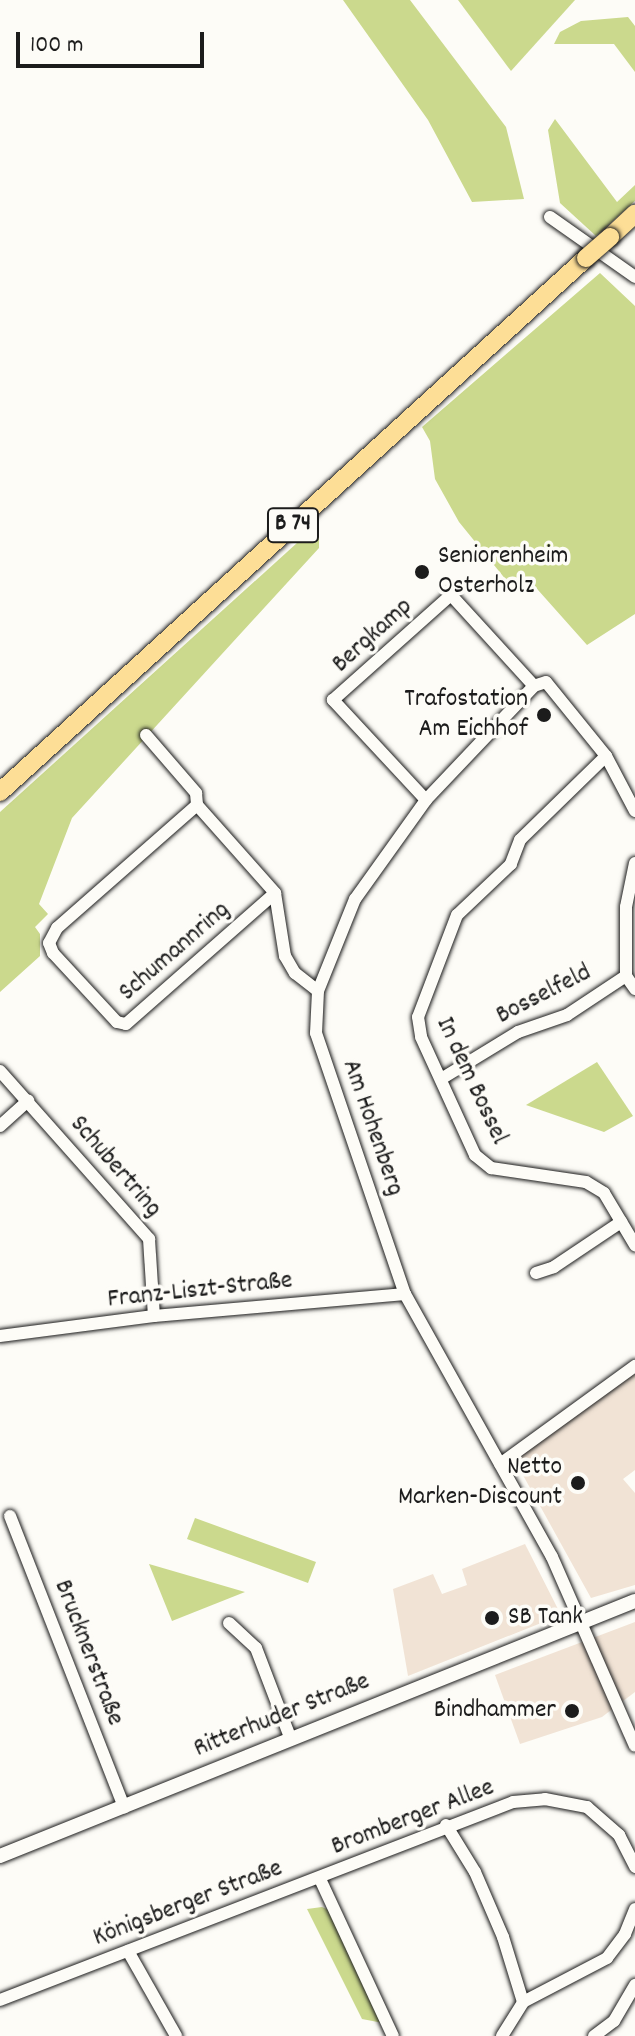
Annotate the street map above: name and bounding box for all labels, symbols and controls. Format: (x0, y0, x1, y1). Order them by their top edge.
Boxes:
scale bar (20, 16, 208, 66)
text: 100 m (30, 29, 83, 63)
road number: B 74 (265, 505, 321, 545)
place label: Seniorenheim Osterholz (438, 541, 568, 602)
marker: Seniorenheim Osterholz (413, 563, 431, 581)
street label: Bergkamp (326, 592, 420, 680)
place label: Trafostation Am Eichhof (404, 684, 528, 746)
marker: Trafostation Am Eichhof (535, 706, 553, 724)
street label: Schumannring (113, 895, 237, 1009)
street label: Bosselfeld (491, 958, 597, 1032)
street label: In dem Bossel (428, 1012, 514, 1150)
street label: Am Hohenberg (334, 1056, 410, 1200)
street label: Schubertring (62, 1110, 168, 1224)
street label: Franz-Liszt-Straße (106, 1266, 294, 1316)
place label: Netto Marken-Discount (398, 1452, 562, 1514)
marker: Netto Marken-Discount (569, 1474, 587, 1492)
street label: Brucknerstraße (46, 1576, 130, 1730)
place label: SB Tank (508, 1602, 583, 1634)
marker: SB Tank (483, 1609, 501, 1627)
street label: Ritterhuder Straße (190, 1667, 374, 1765)
place label: Bindhammer (434, 1695, 556, 1727)
marker: Bindhammer (563, 1702, 581, 1720)
street label: Bromberger Allee (327, 1773, 499, 1863)
street label: Königsberger Straße (89, 1854, 287, 1954)

